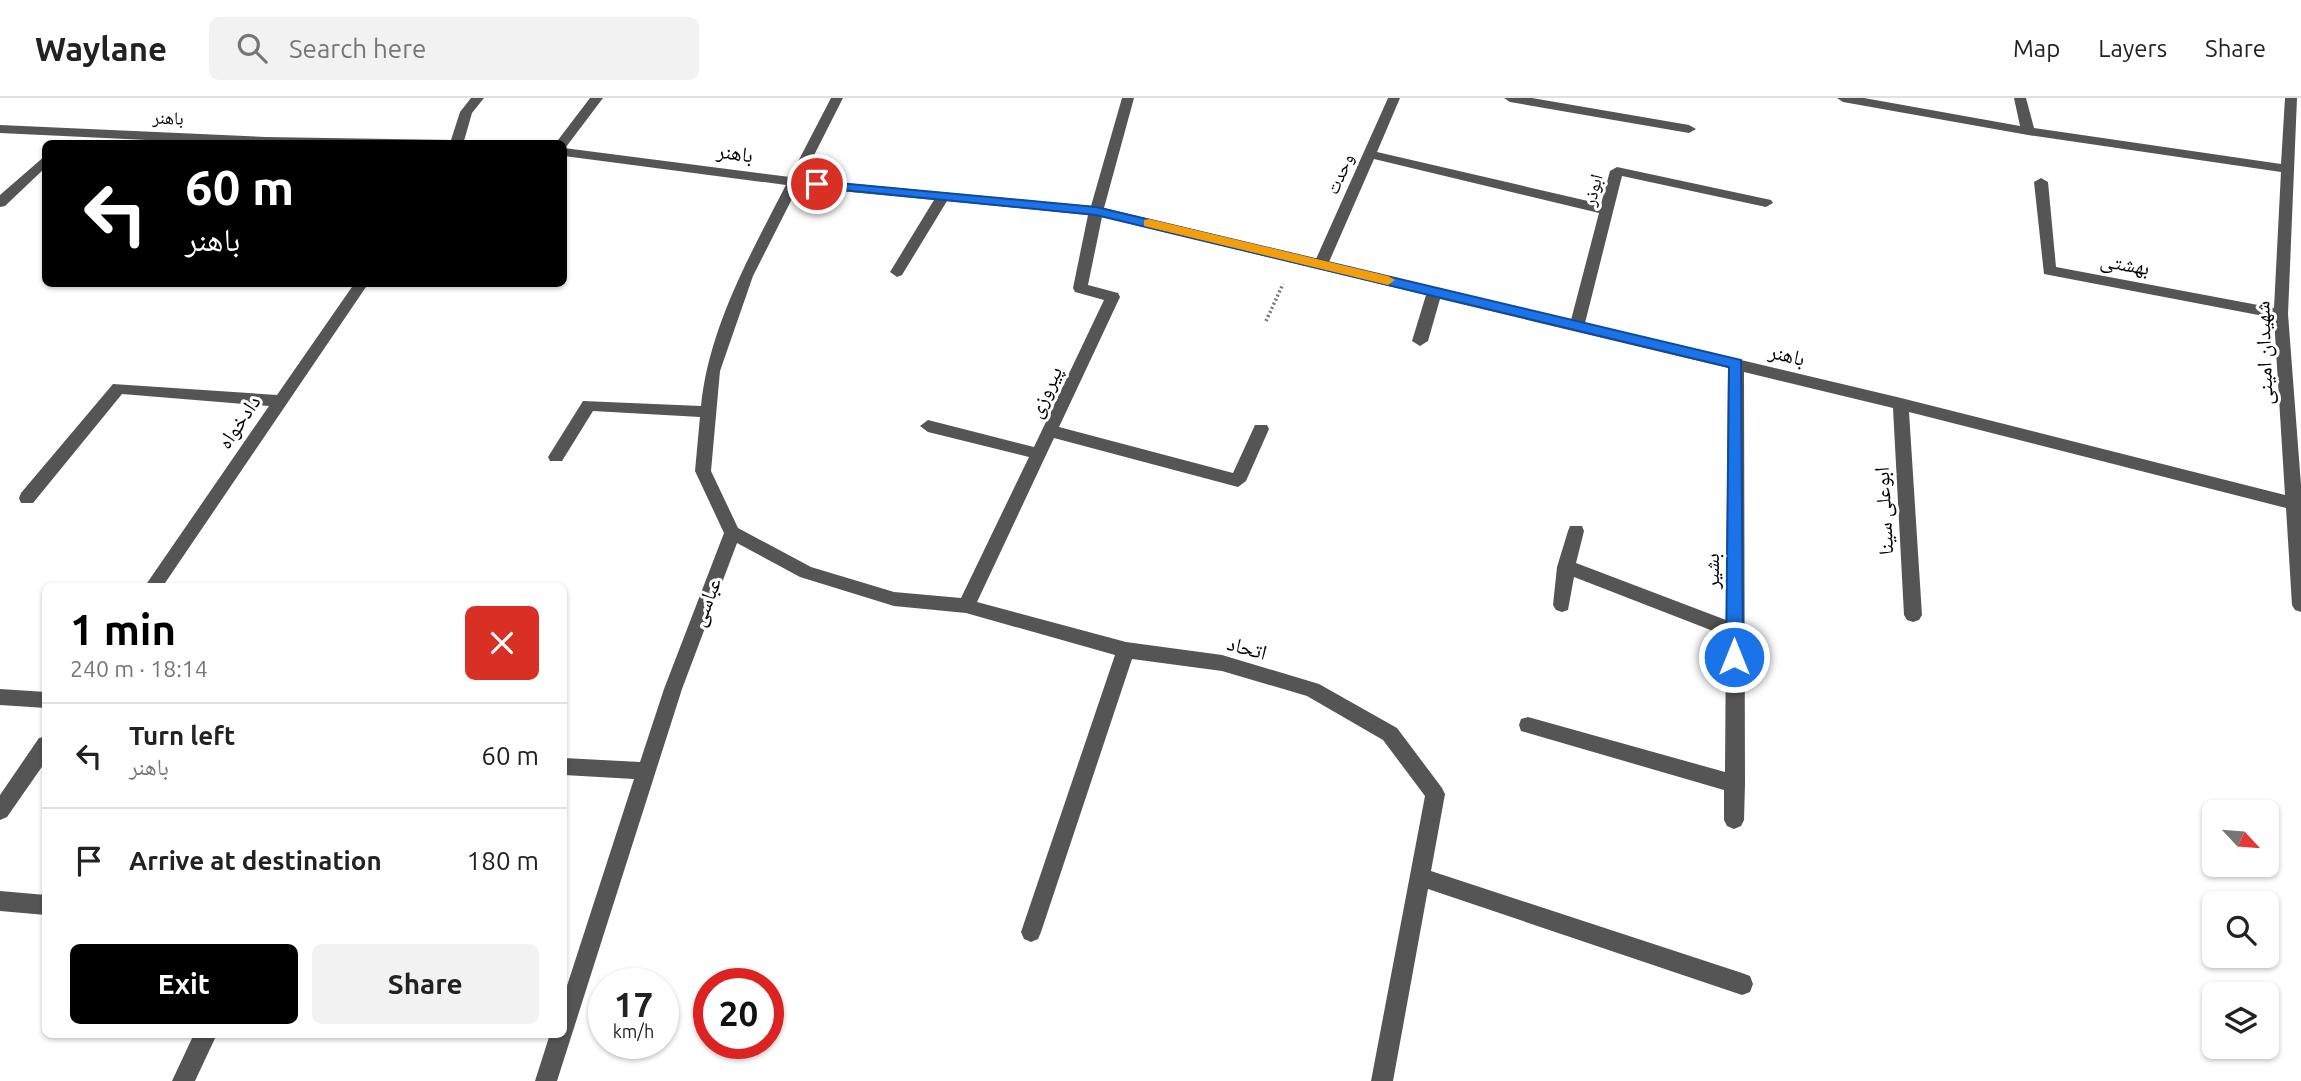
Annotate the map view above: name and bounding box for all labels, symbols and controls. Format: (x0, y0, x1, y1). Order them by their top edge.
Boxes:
search box (209, 17, 699, 80)
icon: search (233, 29, 271, 67)
text: Waylane (35, 30, 167, 67)
text: Search here (289, 34, 426, 63)
text: Map (2013, 35, 2060, 62)
text: Layers (2098, 35, 2167, 62)
text: Share (2205, 35, 2266, 62)
street label: باهنر (151, 106, 184, 129)
street label: باهنر (714, 137, 755, 167)
street label: وحدت (1321, 150, 1358, 197)
pin (787, 154, 847, 214)
text: 60 m (185, 159, 294, 214)
icon: arrive (798, 165, 836, 203)
icon: left (70, 168, 161, 259)
street label: ابوذر (1578, 172, 1607, 209)
text: باهنر (185, 221, 240, 257)
street label: بهشتی (2098, 247, 2152, 281)
street label: شهیدان امینی (2249, 301, 2279, 405)
street label: باهنر (1766, 338, 1808, 371)
street label: پیروزی (1022, 362, 1067, 422)
street label: دادخواه (212, 390, 265, 453)
street label: ابوعلی سینا (1869, 466, 1899, 556)
street label: بشیر (1699, 553, 1724, 590)
street label: عباسی (685, 573, 727, 630)
text: 1 min (70, 606, 176, 653)
button: close (465, 606, 539, 680)
position arrow (1697, 620, 1771, 694)
street label: اتحاد (1225, 630, 1270, 664)
text: 240 m · 18:14 (70, 656, 208, 681)
text: Turn left (129, 721, 235, 750)
icon: left (70, 737, 108, 775)
text: 60 m (481, 741, 539, 770)
text: باهنر (129, 754, 169, 779)
north arrow (2202, 800, 2278, 877)
map controls (2202, 800, 2279, 1059)
icon: arrive (70, 842, 108, 880)
text: Arrive at destination (129, 846, 382, 875)
text: 180 m (467, 846, 539, 875)
button: search (2202, 891, 2279, 968)
button: Exit (70, 944, 298, 1024)
button: Share (312, 944, 539, 1024)
speed limit sign: 20 (693, 968, 784, 1059)
button: layers (2202, 982, 2279, 1059)
text: 17 (614, 984, 653, 1024)
text: km/h (613, 1021, 654, 1041)

